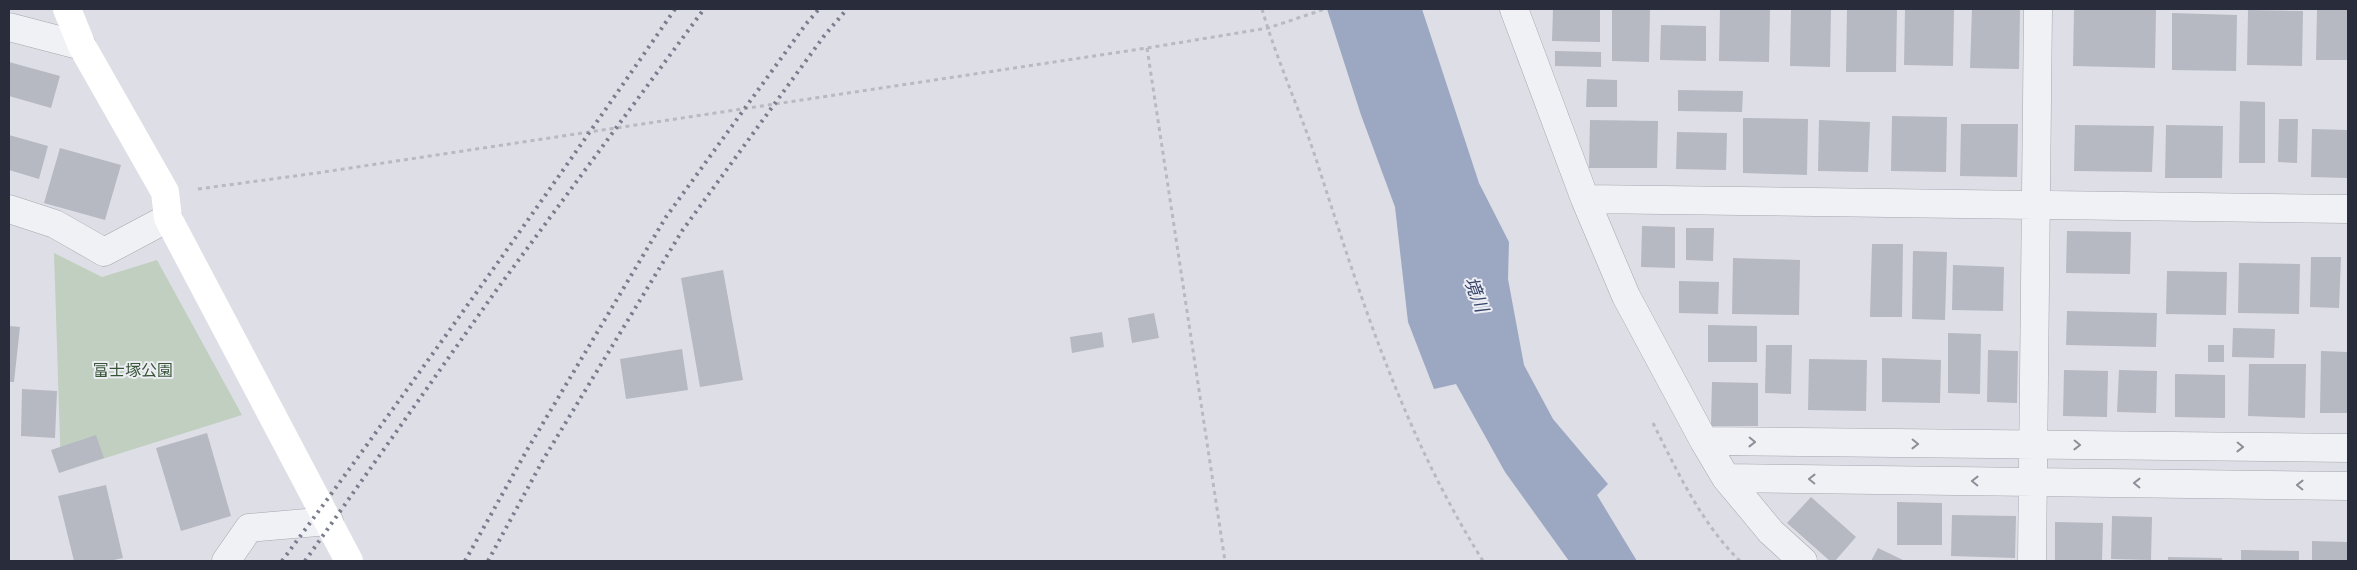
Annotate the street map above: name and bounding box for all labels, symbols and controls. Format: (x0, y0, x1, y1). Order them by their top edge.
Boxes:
water label: 境川 (1460, 273, 1494, 317)
park label: 富士塚公園 (93, 360, 173, 380)
one-way arrow (1749, 437, 1757, 447)
one-way arrow (1911, 438, 1919, 449)
one-way arrow (2074, 440, 2082, 450)
one-way arrow (2236, 442, 2244, 452)
one-way arrow (1808, 474, 1816, 484)
one-way arrow (1970, 476, 1978, 486)
one-way arrow (2133, 478, 2140, 488)
one-way arrow (2295, 480, 2303, 490)

